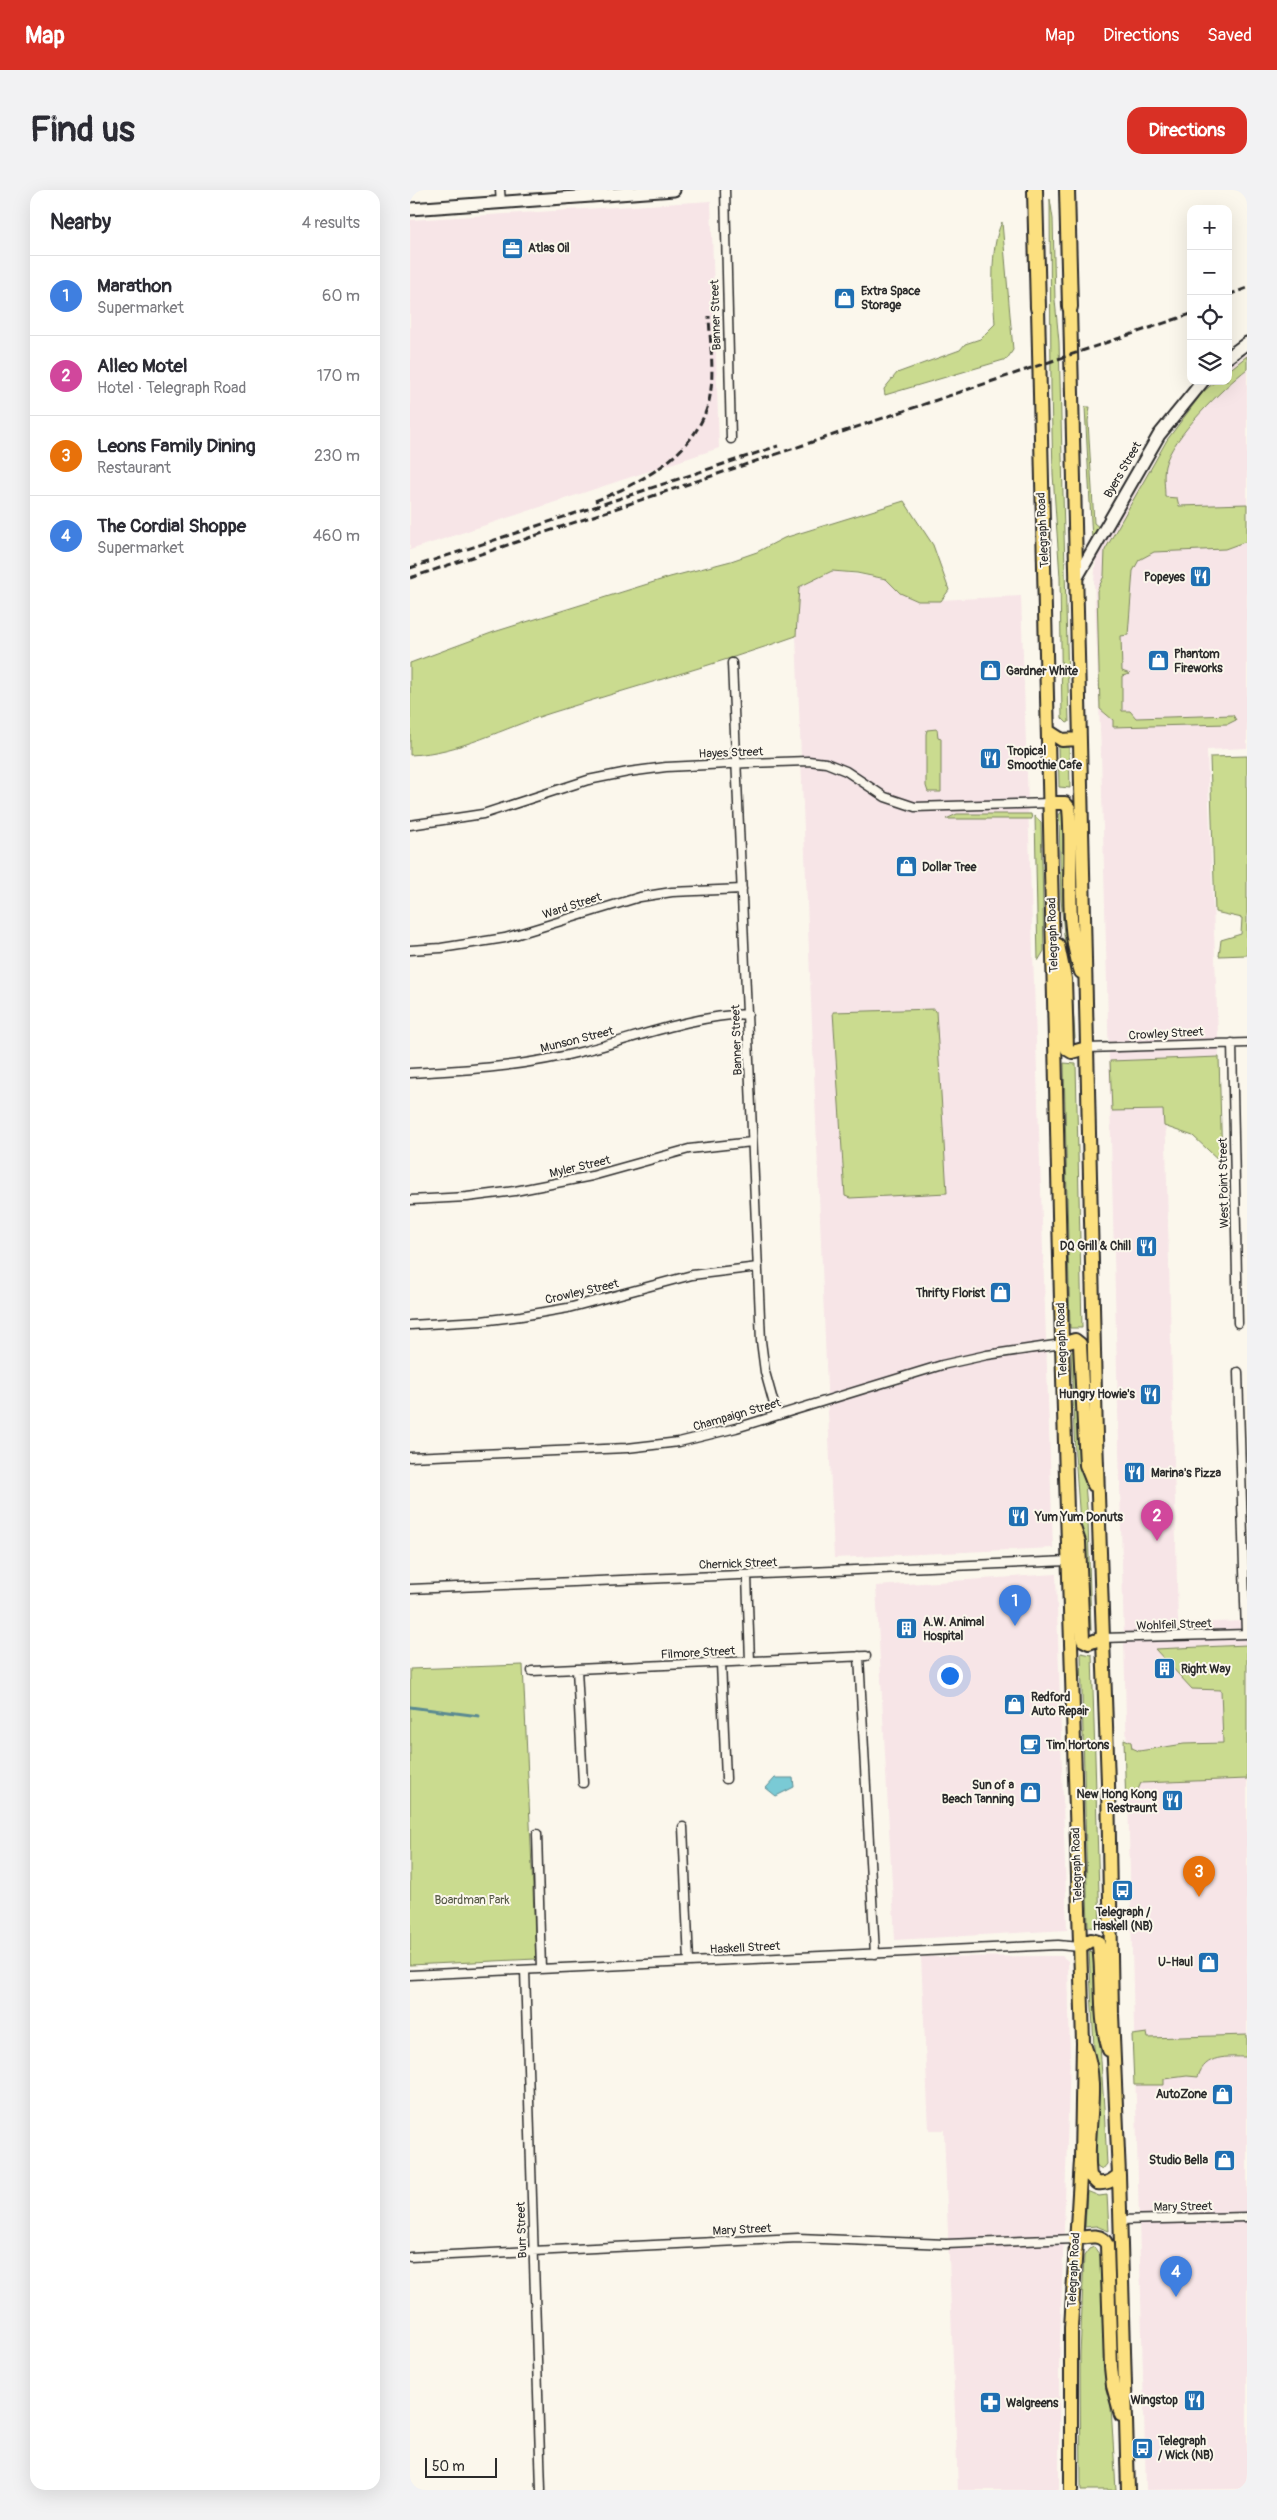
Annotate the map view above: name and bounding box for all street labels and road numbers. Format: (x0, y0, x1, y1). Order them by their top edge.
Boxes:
street label: Banner Street (707, 279, 725, 351)
street label: Byers Street (1101, 439, 1145, 501)
street label: Telegraph Road (1034, 492, 1052, 568)
street label: Hayes Street (698, 744, 764, 762)
street label: Ward Street (541, 889, 603, 923)
street label: Telegraph Road (1044, 897, 1062, 973)
street label: Banner Street (728, 1004, 746, 1076)
street label: Munson Street (539, 1024, 615, 1056)
street label: Crowley Street (1128, 1025, 1204, 1043)
street label: West Point Street (1216, 1137, 1232, 1228)
street label: Myler Street (548, 1153, 612, 1181)
street label: Crowley Street (544, 1276, 620, 1308)
street label: Telegraph Road (1053, 1302, 1071, 1378)
street label: Champaign Street (691, 1395, 783, 1435)
street label: Chernick Street (699, 1555, 778, 1573)
street label: Wohlfeil Street (1136, 1616, 1212, 1634)
street label: Filmore Street (660, 1644, 736, 1662)
street label: Telegraph Road (1068, 1827, 1086, 1903)
street label: Haskell Street (709, 1939, 781, 1957)
street label: Mary Street (1153, 2199, 1213, 2215)
street label: Burr Street (514, 2201, 530, 2259)
street label: Mary Street (712, 2221, 772, 2239)
street label: Telegraph Road (1065, 2232, 1083, 2308)

